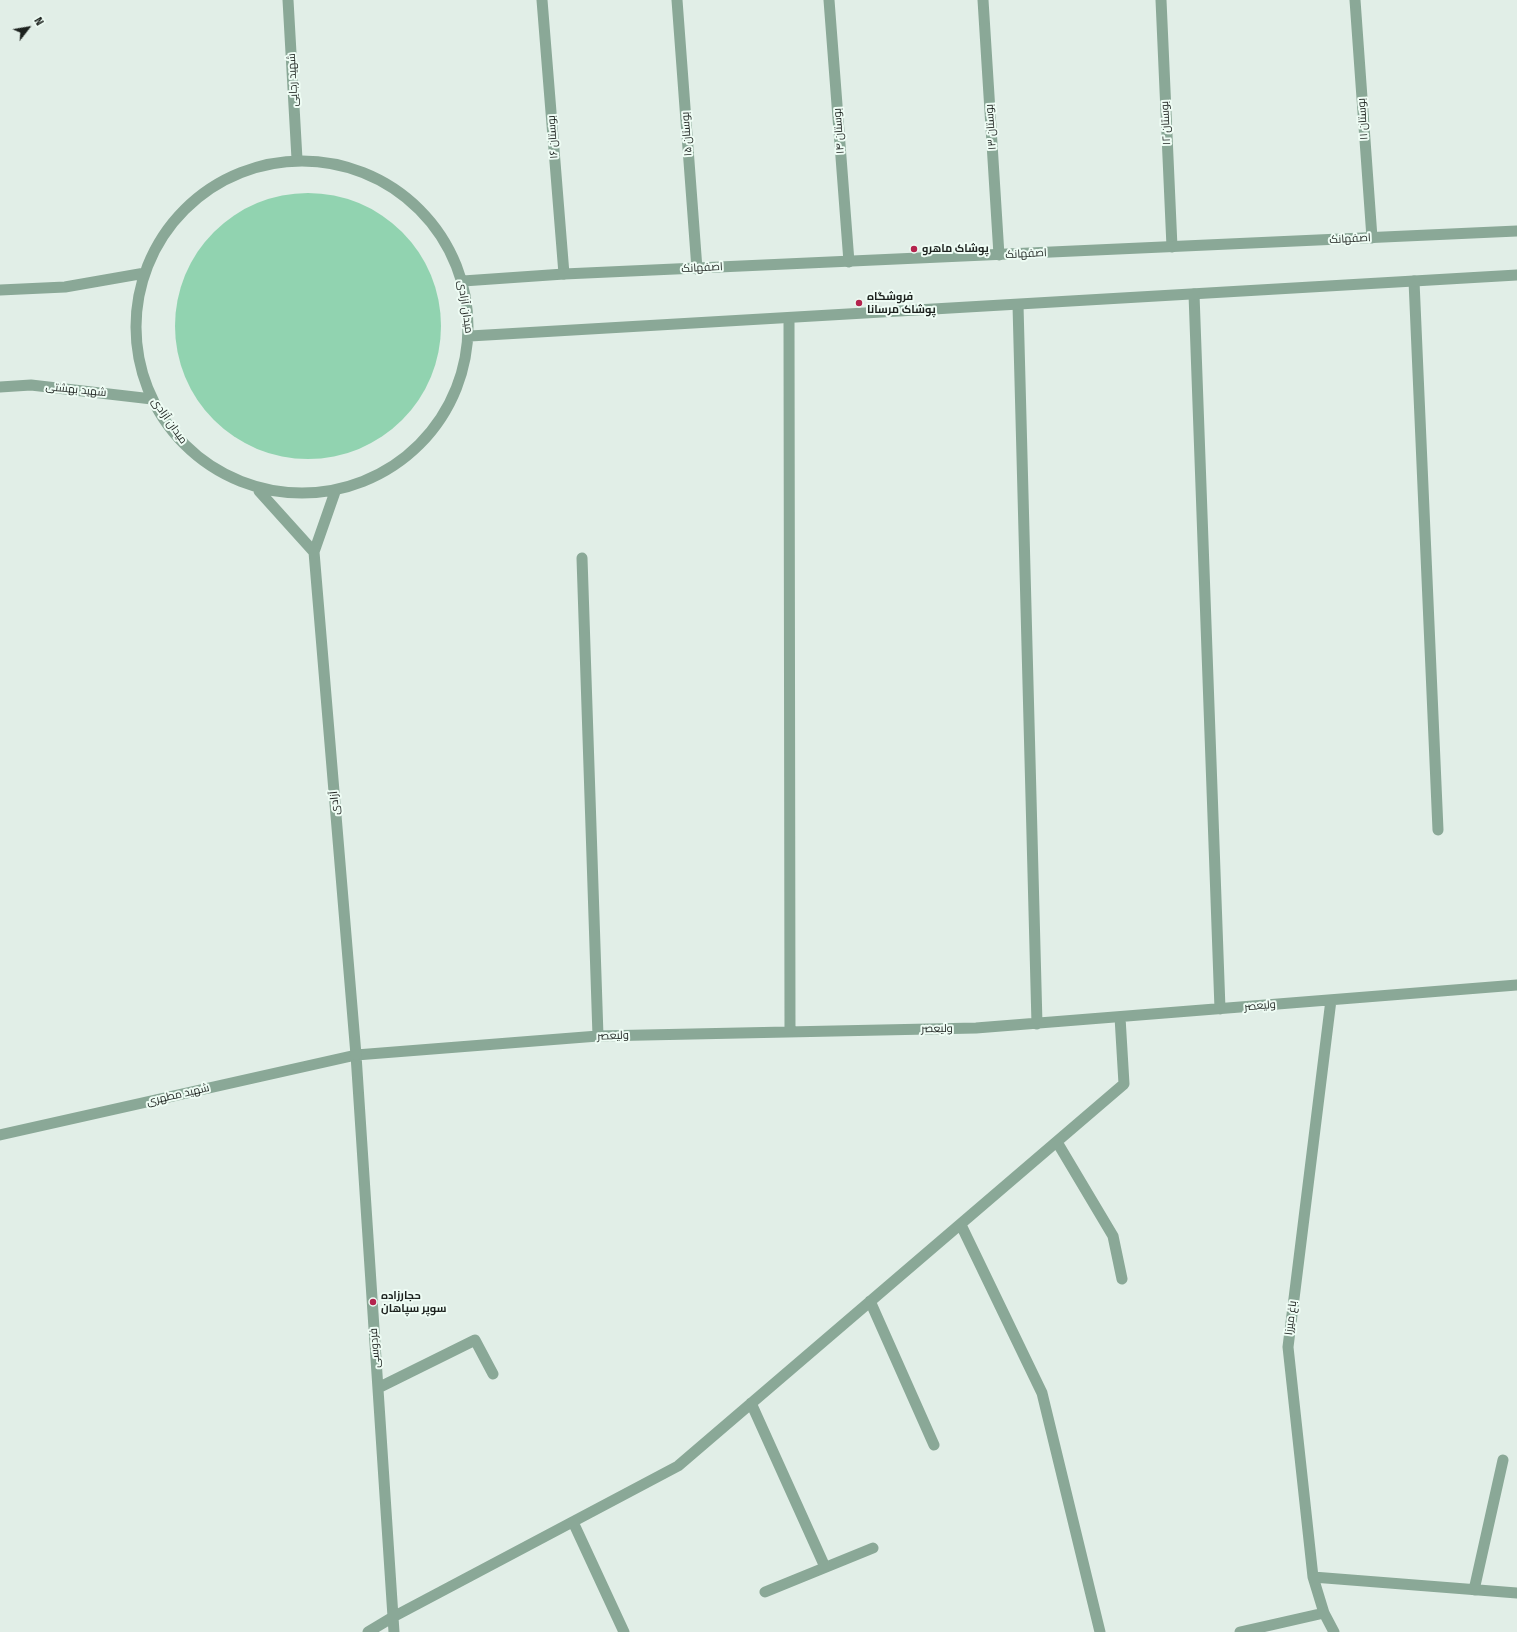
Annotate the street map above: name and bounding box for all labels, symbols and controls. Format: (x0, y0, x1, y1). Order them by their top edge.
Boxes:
north arrow (8, 8, 48, 48)
text: N (31, 15, 46, 28)
street label: شهید رجایی (285, 53, 301, 107)
street label: بوستان ۱۱ (1355, 98, 1371, 140)
street label: بوستان ۱۲ (1158, 101, 1174, 145)
street label: بوستان ۱۳ (983, 104, 999, 150)
street label: بوستان ۱۴ (831, 108, 847, 154)
street label: بوستان ۱۵ (679, 111, 695, 157)
street label: بوستان ۱۶ (545, 115, 561, 159)
street label: اصفهانک (1329, 231, 1371, 247)
place label: پوشاک ماهرو (922, 242, 989, 256)
marker: پوشاک ماهرو (909, 244, 919, 254)
street label: اصفهانک (1005, 246, 1047, 262)
street label: اصفهانک (681, 260, 723, 276)
street label: میدان آزادی (455, 280, 475, 334)
place label: فروشگاه پوشاک مرسانا (867, 290, 936, 316)
marker: فروشگاه پوشاک مرسانا (854, 298, 864, 308)
street label: شهید بهشتی (45, 380, 107, 400)
street label: میدان آزادی (148, 395, 190, 447)
street label: آزادی (327, 790, 343, 816)
street label: ولیعصر (1244, 998, 1276, 1014)
street label: ولیعصر (921, 1022, 953, 1036)
street label: ولیعصر (597, 1029, 629, 1043)
street label: شهید مطهری (145, 1081, 211, 1109)
place label: حجارزاده سوپر سپاهان (381, 1289, 447, 1315)
marker: حجارزاده سوپر سپاهان (368, 1297, 378, 1307)
street label: باغ میرزا (1282, 1300, 1300, 1336)
street label: فردوسی (367, 1328, 383, 1368)

